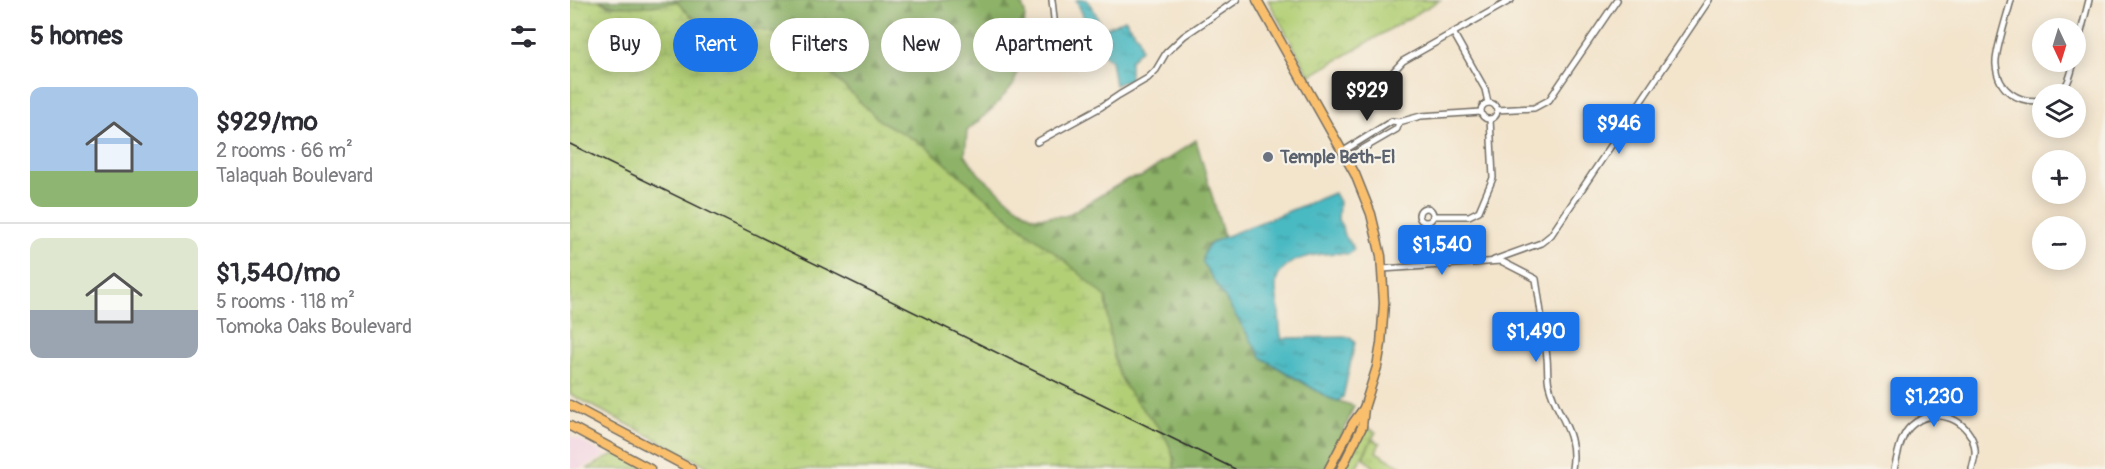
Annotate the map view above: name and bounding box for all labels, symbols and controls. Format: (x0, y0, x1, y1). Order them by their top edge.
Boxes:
chip: Buy (588, 18, 661, 72)
chip: Rent (673, 18, 758, 72)
chip: Filters (770, 18, 869, 72)
chip: New (881, 18, 961, 72)
chip: Apartment (973, 18, 1113, 72)
north arrow (2032, 18, 2086, 72)
map controls (2032, 18, 2086, 270)
text: 5 homes (30, 20, 123, 52)
icon: filters (507, 20, 540, 53)
pin: $929 (1331, 71, 1403, 122)
text: $929 (1346, 78, 1388, 103)
button: layers (2032, 84, 2086, 138)
pin: $946 (1583, 104, 1655, 155)
text: $929/mo (216, 106, 318, 138)
icon: home (78, 111, 150, 183)
text: $946 (1597, 111, 1641, 136)
text: 2 rooms · 66 m² (216, 138, 353, 163)
place label: Temple Beth-El (1279, 146, 1395, 169)
marker: Temple Beth-El (1261, 150, 1275, 164)
button: + (2032, 150, 2086, 204)
text: Talaquah Boulevard (216, 163, 373, 188)
button: − (2032, 216, 2086, 270)
pin: $1,540 (1393, 225, 1491, 276)
text: $1,540 (1412, 232, 1472, 257)
text: $1,540/mo (216, 257, 340, 289)
icon: home (78, 262, 150, 334)
text: 5 rooms · 118 m² (216, 289, 355, 314)
pin: $1,490 (1487, 312, 1585, 363)
text: Tomoka Oaks Boulevard (216, 314, 412, 339)
text: $1,490 (1506, 319, 1566, 344)
pin: $1,230 (1885, 377, 1983, 428)
text: $1,230 (1904, 384, 1964, 409)

